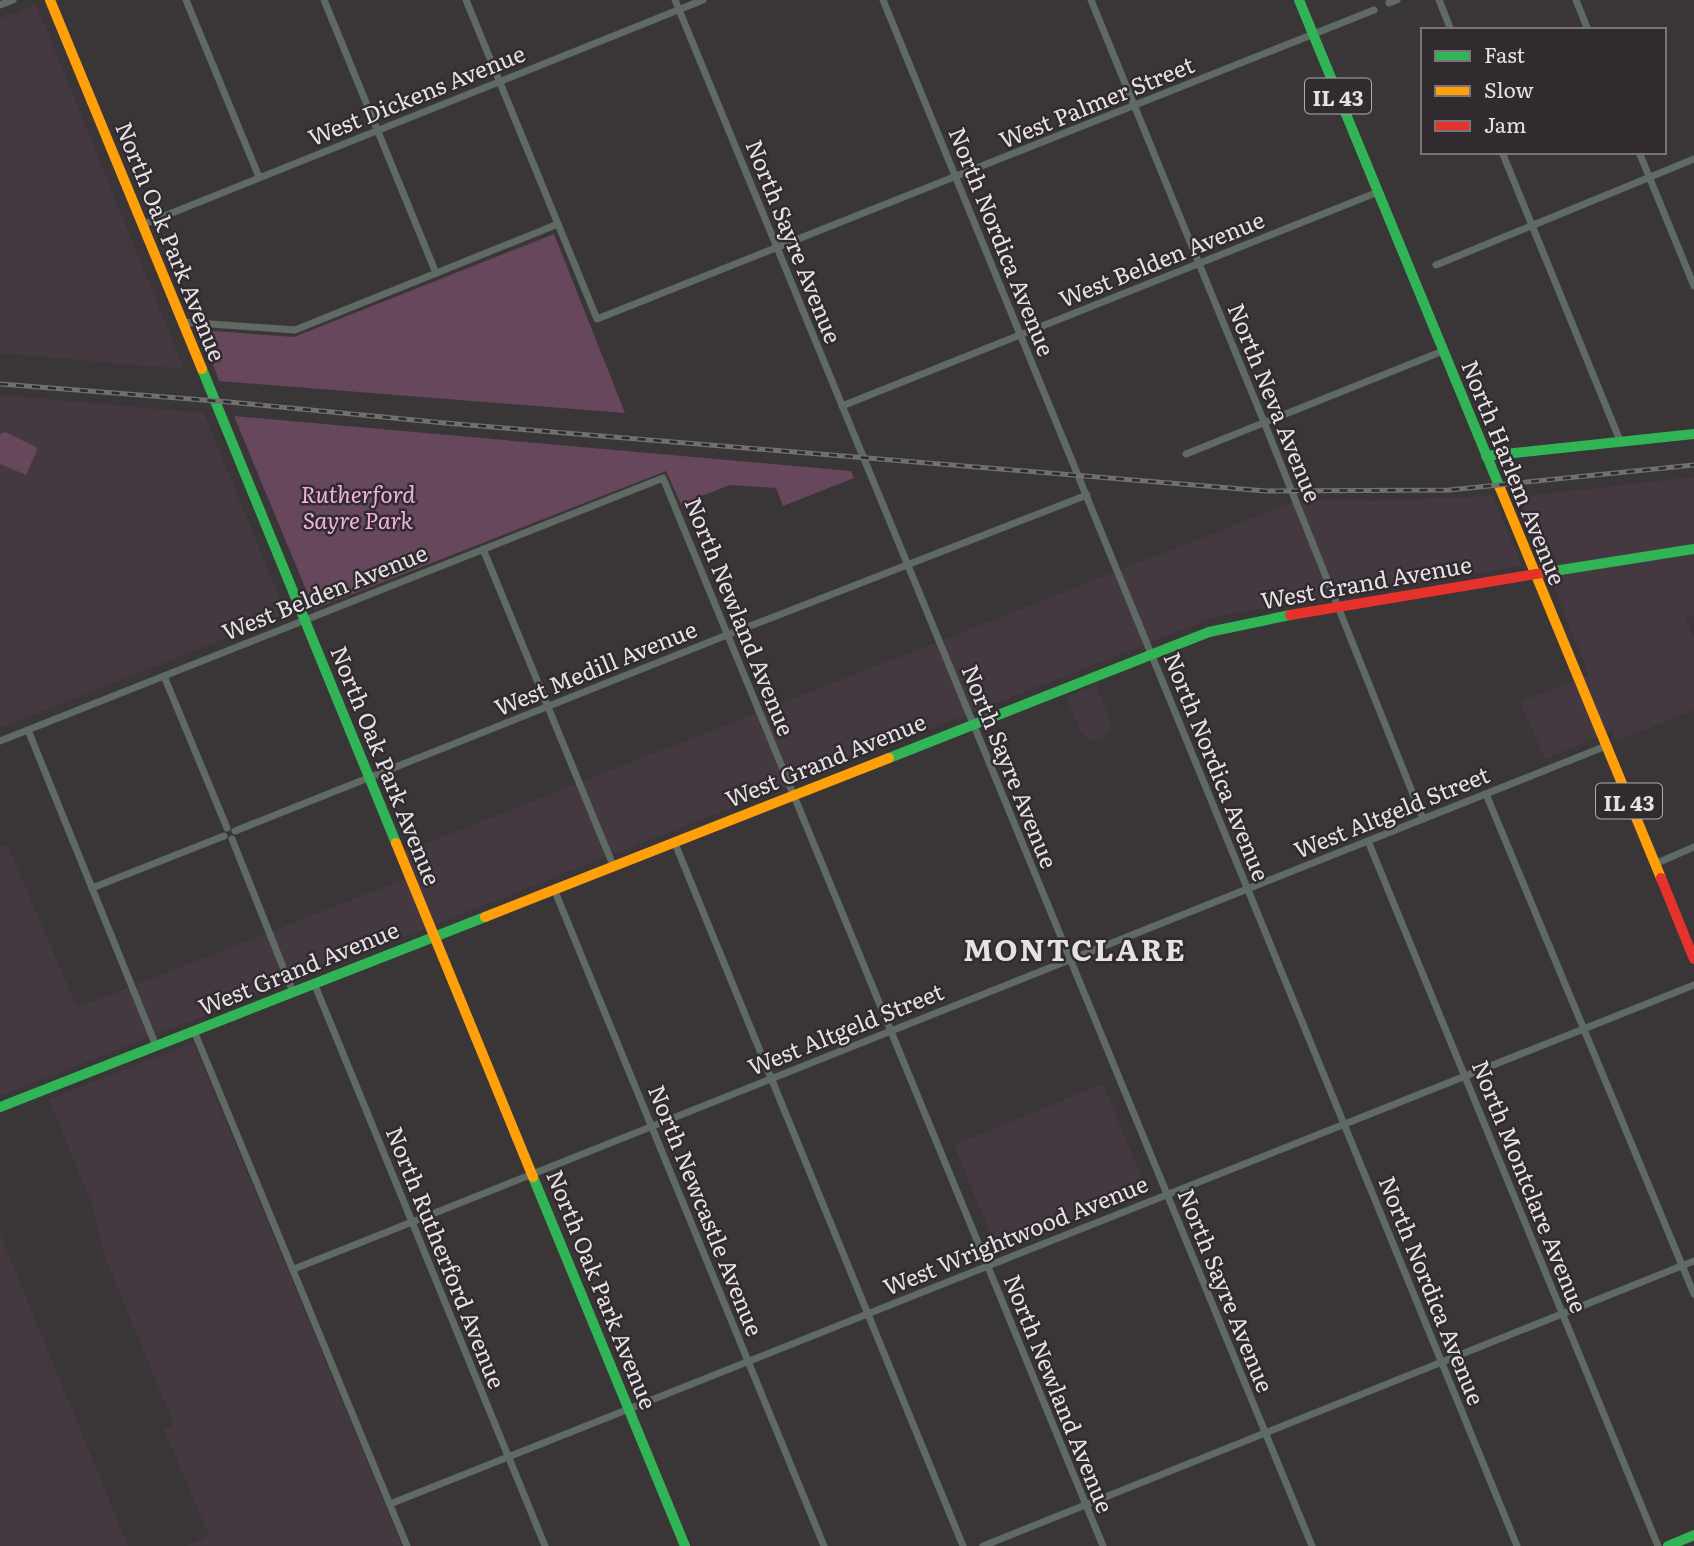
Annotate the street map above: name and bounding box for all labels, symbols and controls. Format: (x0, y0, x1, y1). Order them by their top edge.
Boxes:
legend (1421, 28, 1666, 154)
street label: West Dickens Avenue (302, 35, 530, 153)
text: Fast (1484, 38, 1525, 69)
street label: West Palmer Street (993, 46, 1199, 156)
text: Slow (1484, 73, 1534, 104)
road number: IL 43 (1305, 78, 1371, 114)
text: Jam (1484, 108, 1526, 139)
street label: North Oak Park Avenue (108, 116, 236, 366)
street label: North Nordica Avenue (941, 121, 1065, 361)
street label: North Sayre Avenue (739, 134, 851, 348)
street label: West Belden Avenue (1053, 201, 1269, 315)
street label: North Neva Avenue (1221, 297, 1331, 507)
street label: North Harlem Avenue (1454, 354, 1576, 590)
park label: Rutherford Sayre Park (301, 476, 416, 536)
street label: North Newland Avenue (678, 492, 805, 741)
street label: West Belden Avenue (216, 534, 432, 648)
street label: West Grand Avenue (1258, 546, 1474, 616)
street label: West Medill Avenue (489, 611, 701, 723)
street label: North Oak Park Avenue (323, 640, 451, 890)
street label: North Nordica Avenue (1156, 646, 1280, 886)
street label: North Sayre Avenue (955, 659, 1067, 873)
street label: West Grand Avenue (720, 703, 930, 815)
street label: West Altgeld Street (1288, 756, 1495, 866)
road number: IL 43 (1596, 784, 1662, 818)
street label: West Grand Avenue (193, 911, 403, 1023)
district label: MONTCLARE (963, 926, 1187, 970)
street label: West Altgeld Street (742, 973, 949, 1083)
street label: North Montclare Avenue (1465, 1054, 1597, 1318)
street label: North Newcastle Avenue (641, 1079, 773, 1341)
street label: North Rutherford Avenue (379, 1121, 515, 1393)
street label: North Oak Park Avenue (539, 1164, 667, 1414)
street label: West Wrightwood Avenue (877, 1165, 1153, 1303)
street label: North Nordica Avenue (1371, 1170, 1495, 1410)
street label: North Sayre Avenue (1171, 1183, 1283, 1397)
street label: North Newland Avenue (997, 1269, 1124, 1518)

